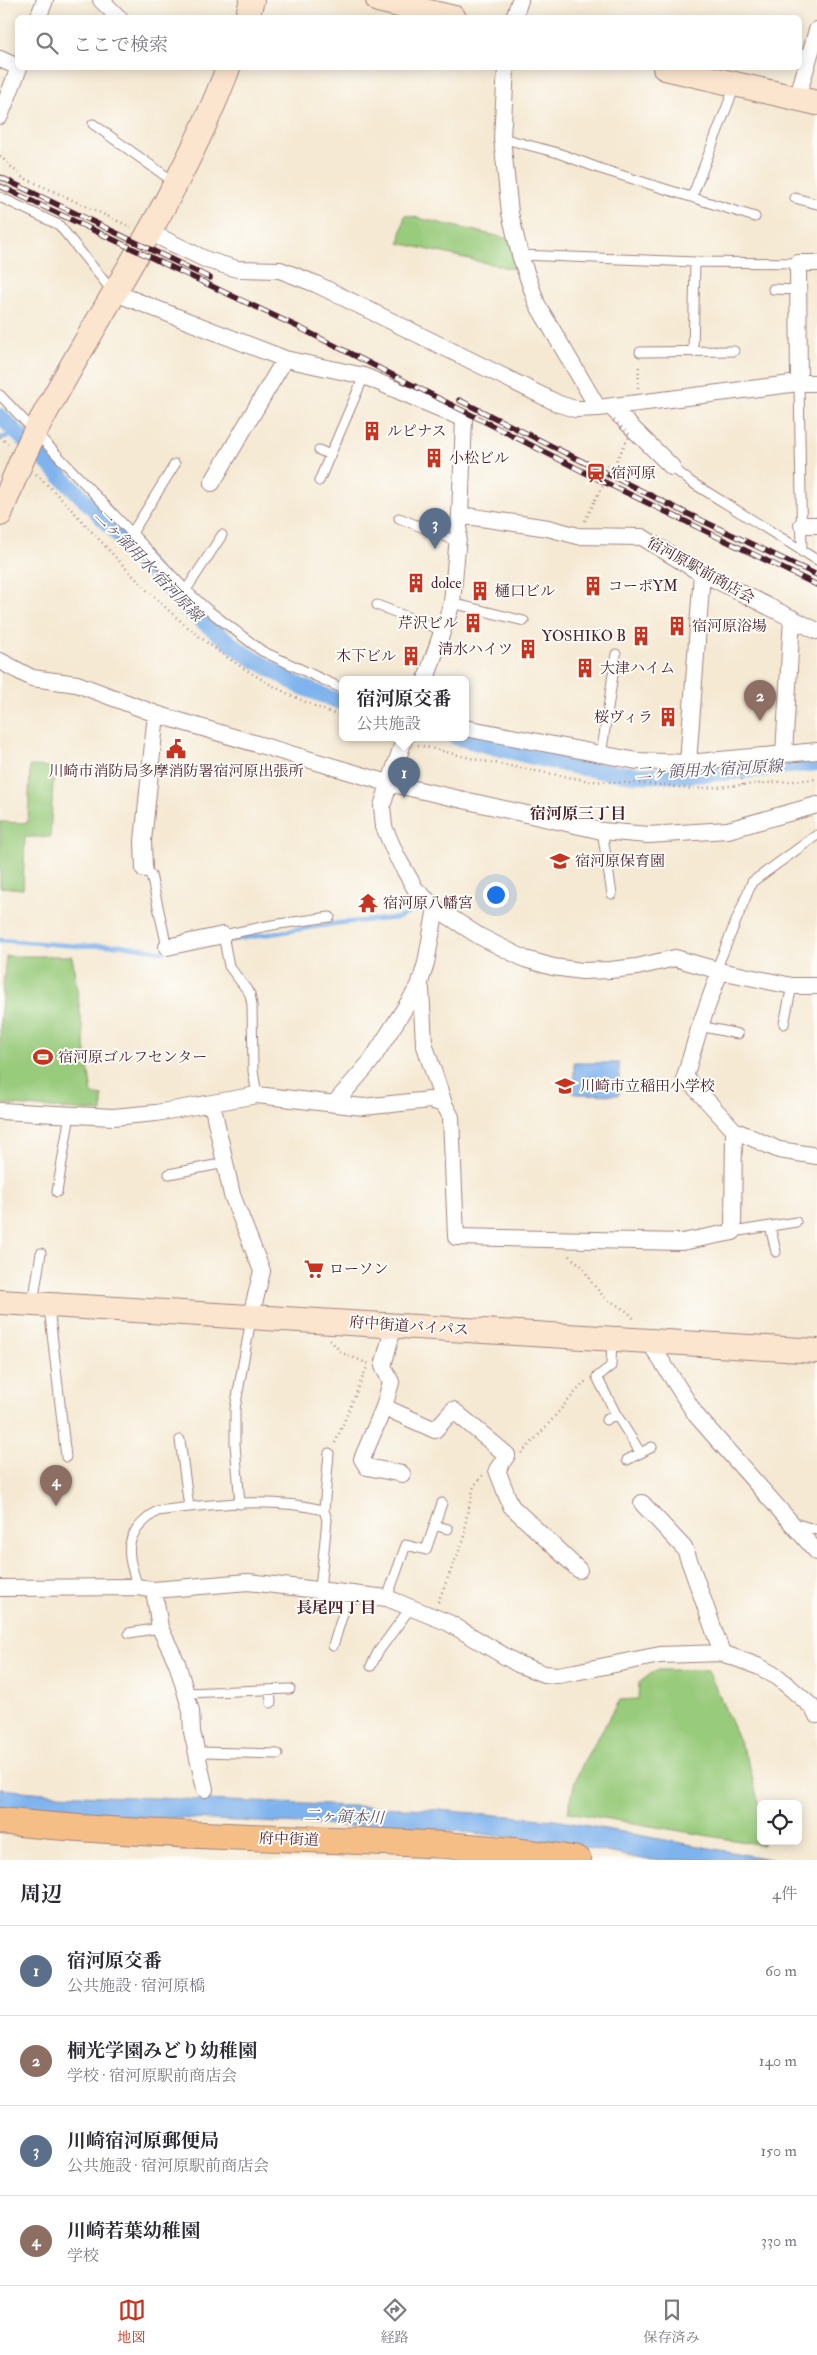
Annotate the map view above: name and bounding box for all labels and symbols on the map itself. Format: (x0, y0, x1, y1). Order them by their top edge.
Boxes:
building icon: ルピナス (361, 420, 383, 442)
place label: ルピナス (387, 422, 446, 441)
building icon: 小松ビル (423, 447, 445, 469)
place label: 小松ビル (449, 449, 509, 468)
station icon: 宿河原 (585, 462, 607, 484)
place label: 宿河原 (611, 464, 656, 483)
water label: 二ヶ領用水 宿河原線 (90, 506, 208, 627)
pin: 3 (419, 508, 451, 549)
street label: 宿河原駅前商店会 (644, 533, 758, 608)
building icon: dolce (405, 572, 427, 594)
place label: dolce (431, 574, 462, 593)
building icon: コーポYM (582, 575, 604, 597)
place label: コーポYM (608, 577, 678, 596)
building icon: 樋口ビル (469, 580, 491, 602)
place label: 樋口ビル (495, 582, 555, 601)
building icon: 芹沢ビル (462, 612, 484, 634)
place label: 芹沢ビル (398, 614, 458, 633)
building icon: 宿河原浴場 (666, 615, 688, 637)
place label: 宿河原浴場 (692, 617, 767, 636)
building icon: YOSHIKO B (630, 625, 652, 647)
place label: YOSHIKO B (542, 627, 626, 646)
building icon: 清水ハイツ (517, 638, 539, 660)
place label: 清水ハイツ (438, 640, 513, 659)
building icon: 木下ビル (400, 645, 422, 667)
place label: 木下ビル (336, 647, 396, 666)
building icon: 大津ハイム (574, 657, 596, 679)
place label: 大津ハイム (600, 659, 675, 678)
pin: 2 (744, 680, 776, 721)
building icon: 桜ヴィラ (657, 706, 679, 728)
place label: 桜ヴィラ (594, 708, 653, 727)
public building icon: 川崎市消防局多摩消防署宿河原出張所 (165, 738, 187, 760)
water label: 二ヶ領用水 宿河原線 (635, 756, 785, 784)
pin: 1 (388, 757, 420, 798)
place label: 川崎市消防局多摩消防署宿河原出張所 (48, 762, 304, 781)
district label: 宿河原三丁目 (530, 804, 626, 824)
school or university icon: 宿河原保育園 (549, 850, 571, 872)
place label: 宿河原保育園 (575, 852, 665, 871)
your location (483, 882, 509, 908)
temple icon: 宿河原八幡宮 (357, 892, 379, 914)
place label: 宿河原八幡宮 (383, 894, 473, 913)
sports icon: 宿河原ゴルフセンター (32, 1046, 54, 1068)
place label: 宿河原ゴルフセンター (58, 1048, 207, 1067)
school or university icon: 川崎市立稲田小学校 (554, 1075, 576, 1097)
place label: 川崎市立稲田小学校 (580, 1077, 715, 1096)
supermarket icon: ローソン (303, 1258, 325, 1280)
place label: ローソン (329, 1260, 388, 1279)
street label: 府中街道バイパス (349, 1313, 469, 1340)
pin: 4 (40, 1465, 72, 1506)
district label: 長尾四丁目 (296, 1598, 376, 1618)
water label: 二ヶ領本川 (304, 1806, 386, 1828)
street label: 府中街道 (259, 1829, 319, 1850)

